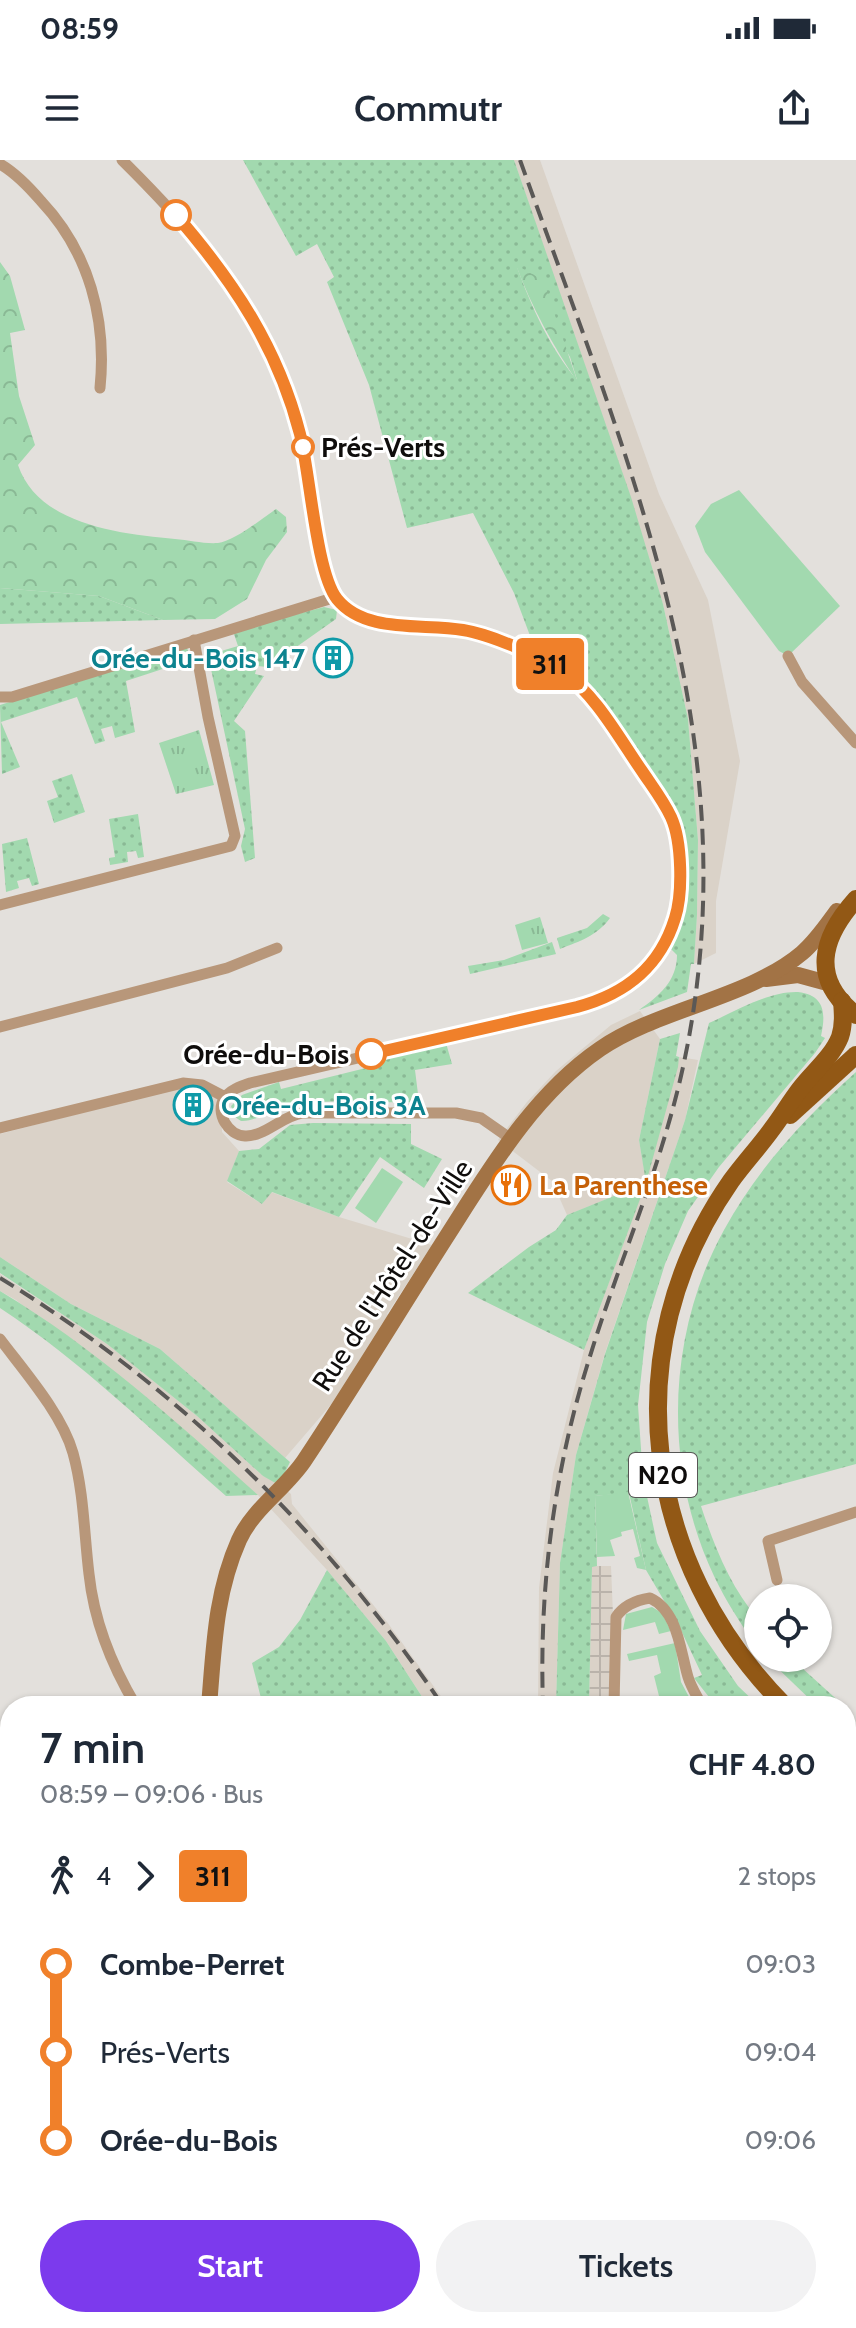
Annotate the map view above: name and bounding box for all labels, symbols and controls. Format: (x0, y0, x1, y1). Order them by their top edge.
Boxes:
text: 08:59 (40, 10, 119, 47)
icon: menu (40, 86, 84, 130)
text: Commutr (354, 86, 502, 130)
icon: share (772, 86, 816, 130)
unlabelled marker (161, 200, 191, 230)
place label: Prés-Verts (321, 430, 445, 464)
marker: Prés-Verts (292, 436, 314, 458)
building icon: Orée-du-Bois 147 (312, 637, 354, 679)
line badge: 311 (504, 638, 596, 690)
place label: Orée-du-Bois 147 (91, 641, 306, 675)
text: 311 (532, 647, 568, 681)
place label: Orée-du-Bois (183, 1037, 349, 1071)
marker: Orée-du-Bois (356, 1039, 386, 1069)
building icon: Orée-du-Bois 3A (172, 1084, 214, 1126)
place label: Orée-du-Bois 3A (221, 1088, 426, 1122)
street label: Rue de l'Hôtel-de-Ville (305, 1153, 479, 1397)
restaurant icon: La Parenthese (490, 1164, 532, 1206)
place label: La Parenthese (539, 1168, 708, 1202)
road number: N20 (629, 1453, 697, 1497)
map controls (744, 1584, 832, 1672)
button: locate (744, 1584, 832, 1672)
text: 7 min (40, 1721, 145, 1774)
text: CHF 4.80 (689, 1746, 816, 1783)
text: 08:59 – 09:06 · Bus (40, 1778, 263, 1810)
icon: walk (40, 1854, 84, 1898)
icon: forward (123, 1854, 167, 1898)
text: 311 (195, 1859, 231, 1893)
text: 4 (96, 1860, 111, 1892)
text: 2 stops (738, 1860, 816, 1892)
text: Combe-Perret (100, 1946, 285, 1983)
text: 09:03 (745, 1948, 816, 1980)
text: Prés-Verts (100, 2034, 230, 2071)
text: 09:04 (744, 2036, 816, 2068)
text: Orée-du-Bois (100, 2122, 278, 2159)
text: 09:06 (745, 2124, 816, 2156)
button: Start (40, 2220, 420, 2312)
button: Tickets (436, 2220, 816, 2312)

